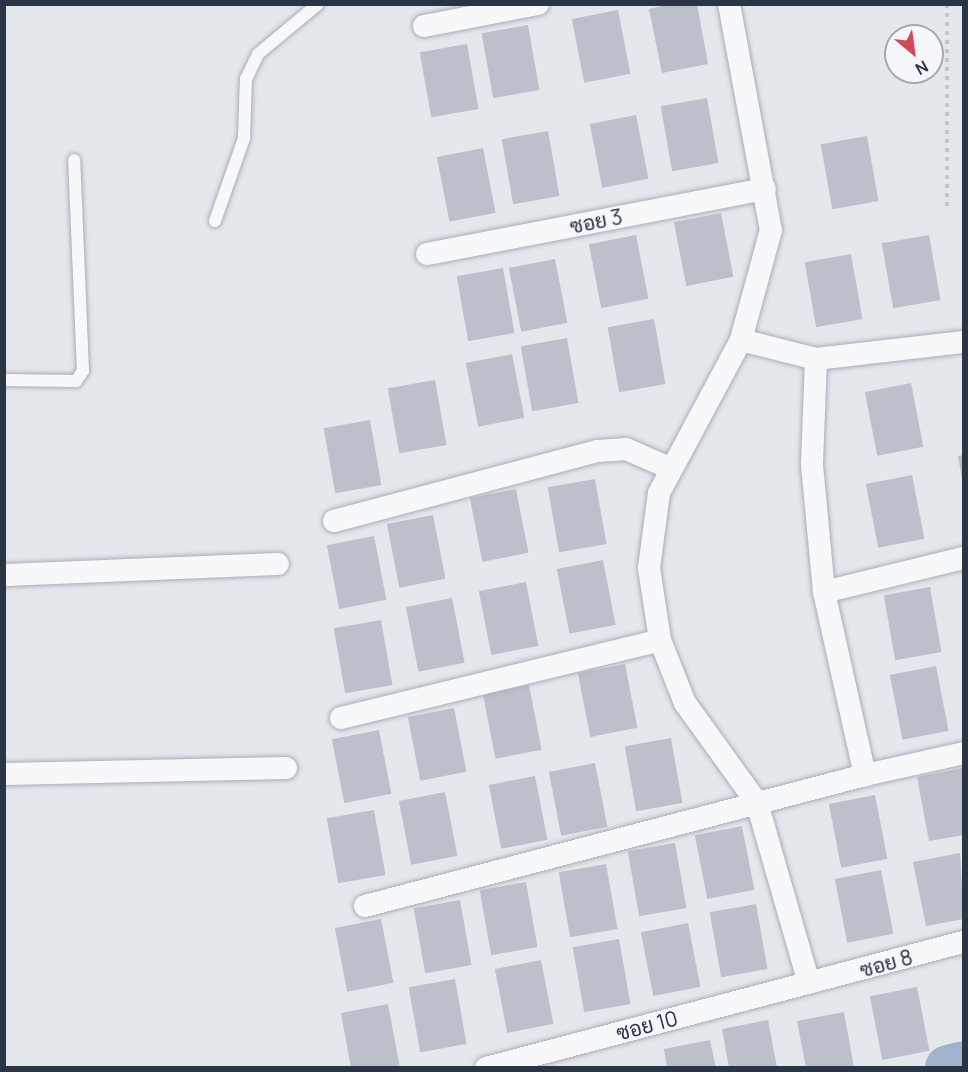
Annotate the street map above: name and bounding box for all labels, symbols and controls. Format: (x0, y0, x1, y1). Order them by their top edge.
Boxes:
north arrow (884, 24, 944, 84)
text: N (911, 56, 932, 80)
street label: ซอย 3 (568, 204, 624, 238)
street label: ซอย 8 (857, 944, 915, 982)
street label: ซอย 10 (614, 1005, 680, 1045)

